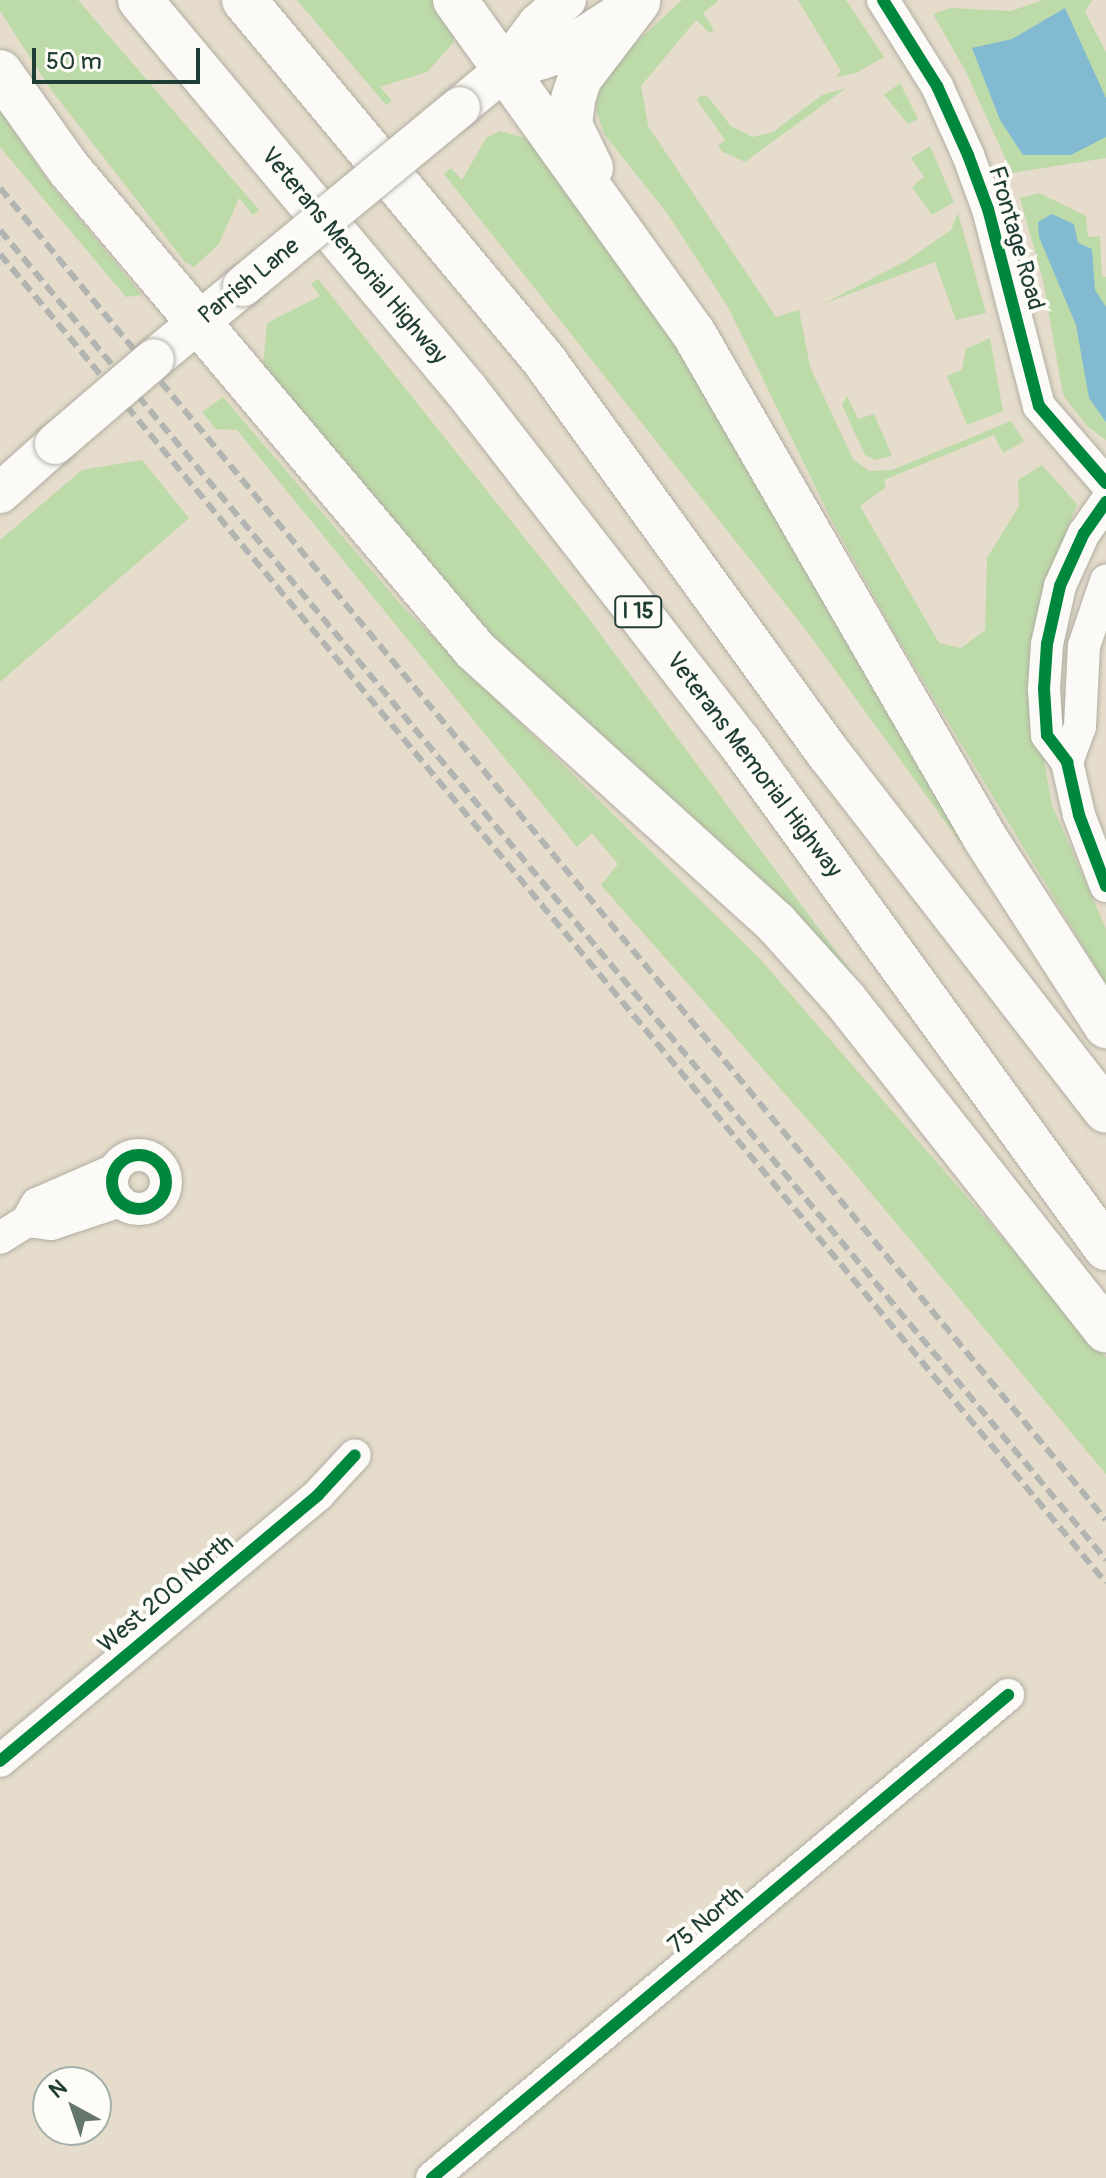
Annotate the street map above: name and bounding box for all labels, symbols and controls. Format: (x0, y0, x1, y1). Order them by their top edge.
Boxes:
scale bar (36, 32, 204, 82)
text: 50 m (46, 47, 102, 76)
street label: Veterans Memorial Highway (255, 142, 453, 370)
street label: Frontage Road (982, 163, 1050, 313)
street label: Parrish Lane (193, 232, 305, 330)
road number: I 15 (614, 594, 662, 630)
street label: Veterans Memorial Highway (660, 647, 848, 883)
street label: West 200 North (92, 1529, 240, 1659)
street label: 75 North (662, 1880, 750, 1960)
north arrow (32, 2066, 112, 2146)
text: N (43, 2074, 73, 2105)

